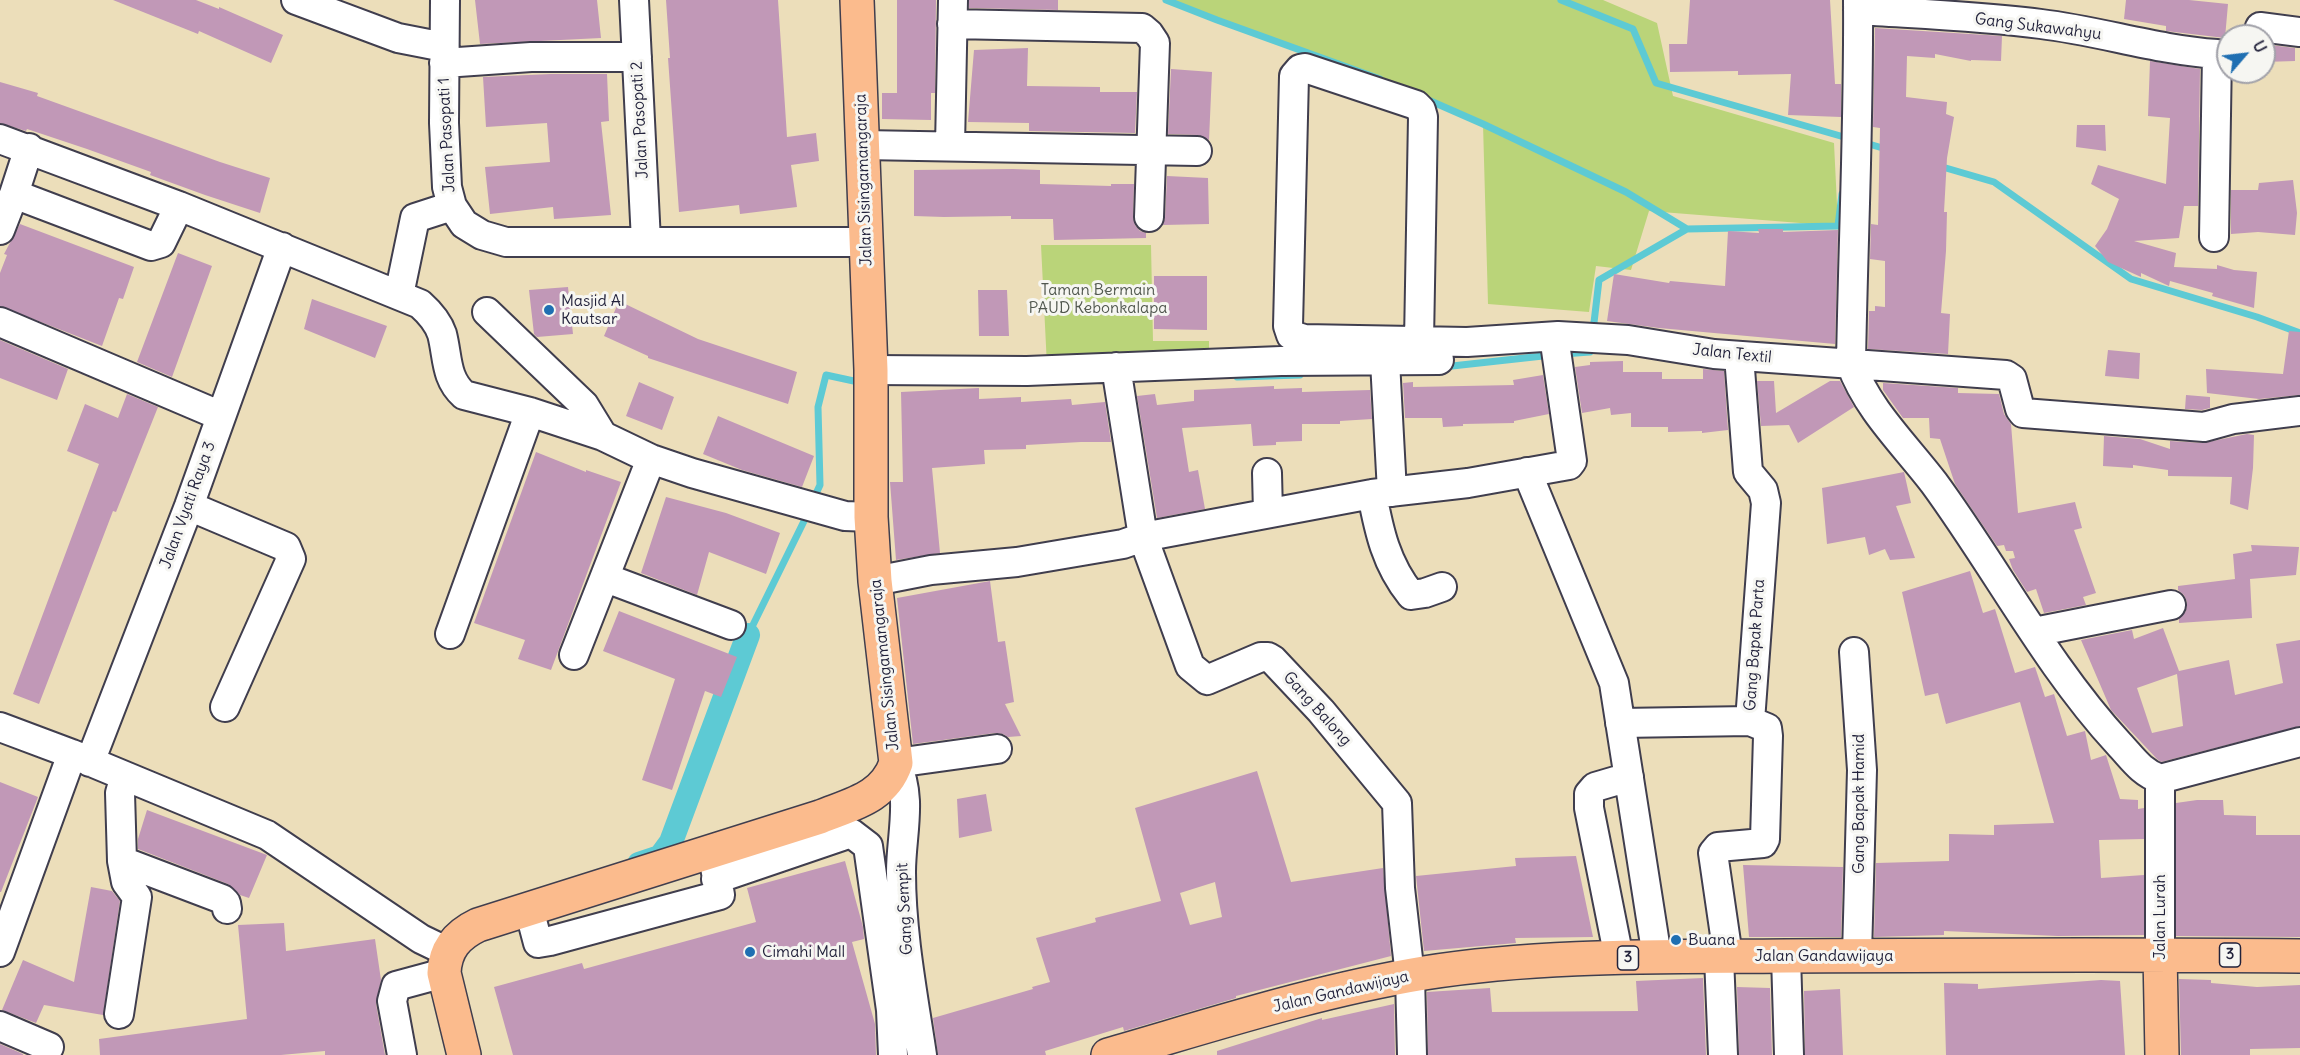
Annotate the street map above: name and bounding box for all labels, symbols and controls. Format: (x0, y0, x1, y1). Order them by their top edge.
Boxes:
street label: Gang Sukawahyu (1974, 10, 2102, 44)
north arrow (2216, 24, 2276, 84)
text: U (2249, 37, 2272, 56)
street label: Jalan Pasopati 2 (627, 61, 653, 179)
street label: Jalan Pasopati 1 (434, 77, 460, 193)
street label: Jalan Sisingamangaraja (851, 94, 877, 266)
park label: Taman Bermain PAUD Kebonkalapa (1029, 280, 1167, 318)
place label: Masjid Al Kautsar (561, 291, 625, 329)
marker: Masjid Al Kautsar (542, 303, 556, 317)
street label: Jalan Textil (1692, 340, 1772, 368)
street label: Jalan Vyati Raya 3 (156, 439, 220, 571)
street label: Jalan Sisingamangaraja (866, 578, 904, 752)
street label: Gang Bapak Parta (1741, 579, 1769, 711)
street label: Gang Balong (1279, 668, 1355, 750)
street label: Gang Bapak Hamid (1849, 734, 1869, 874)
street label: Gang Sempit (893, 862, 917, 956)
street label: Jalan Lurah (2150, 874, 2170, 960)
place label: Buana (1688, 930, 1735, 950)
marker: Buana (1669, 933, 1683, 947)
place label: Cimahi Mall (762, 942, 845, 962)
road number: 3 (2220, 943, 2240, 967)
marker: Cimahi Mall (743, 945, 757, 959)
road number: 3 (1618, 946, 1638, 970)
street label: Jalan Gandawijaya (1755, 946, 1893, 966)
street label: Jalan Gandawijaya (1271, 967, 1411, 1017)

